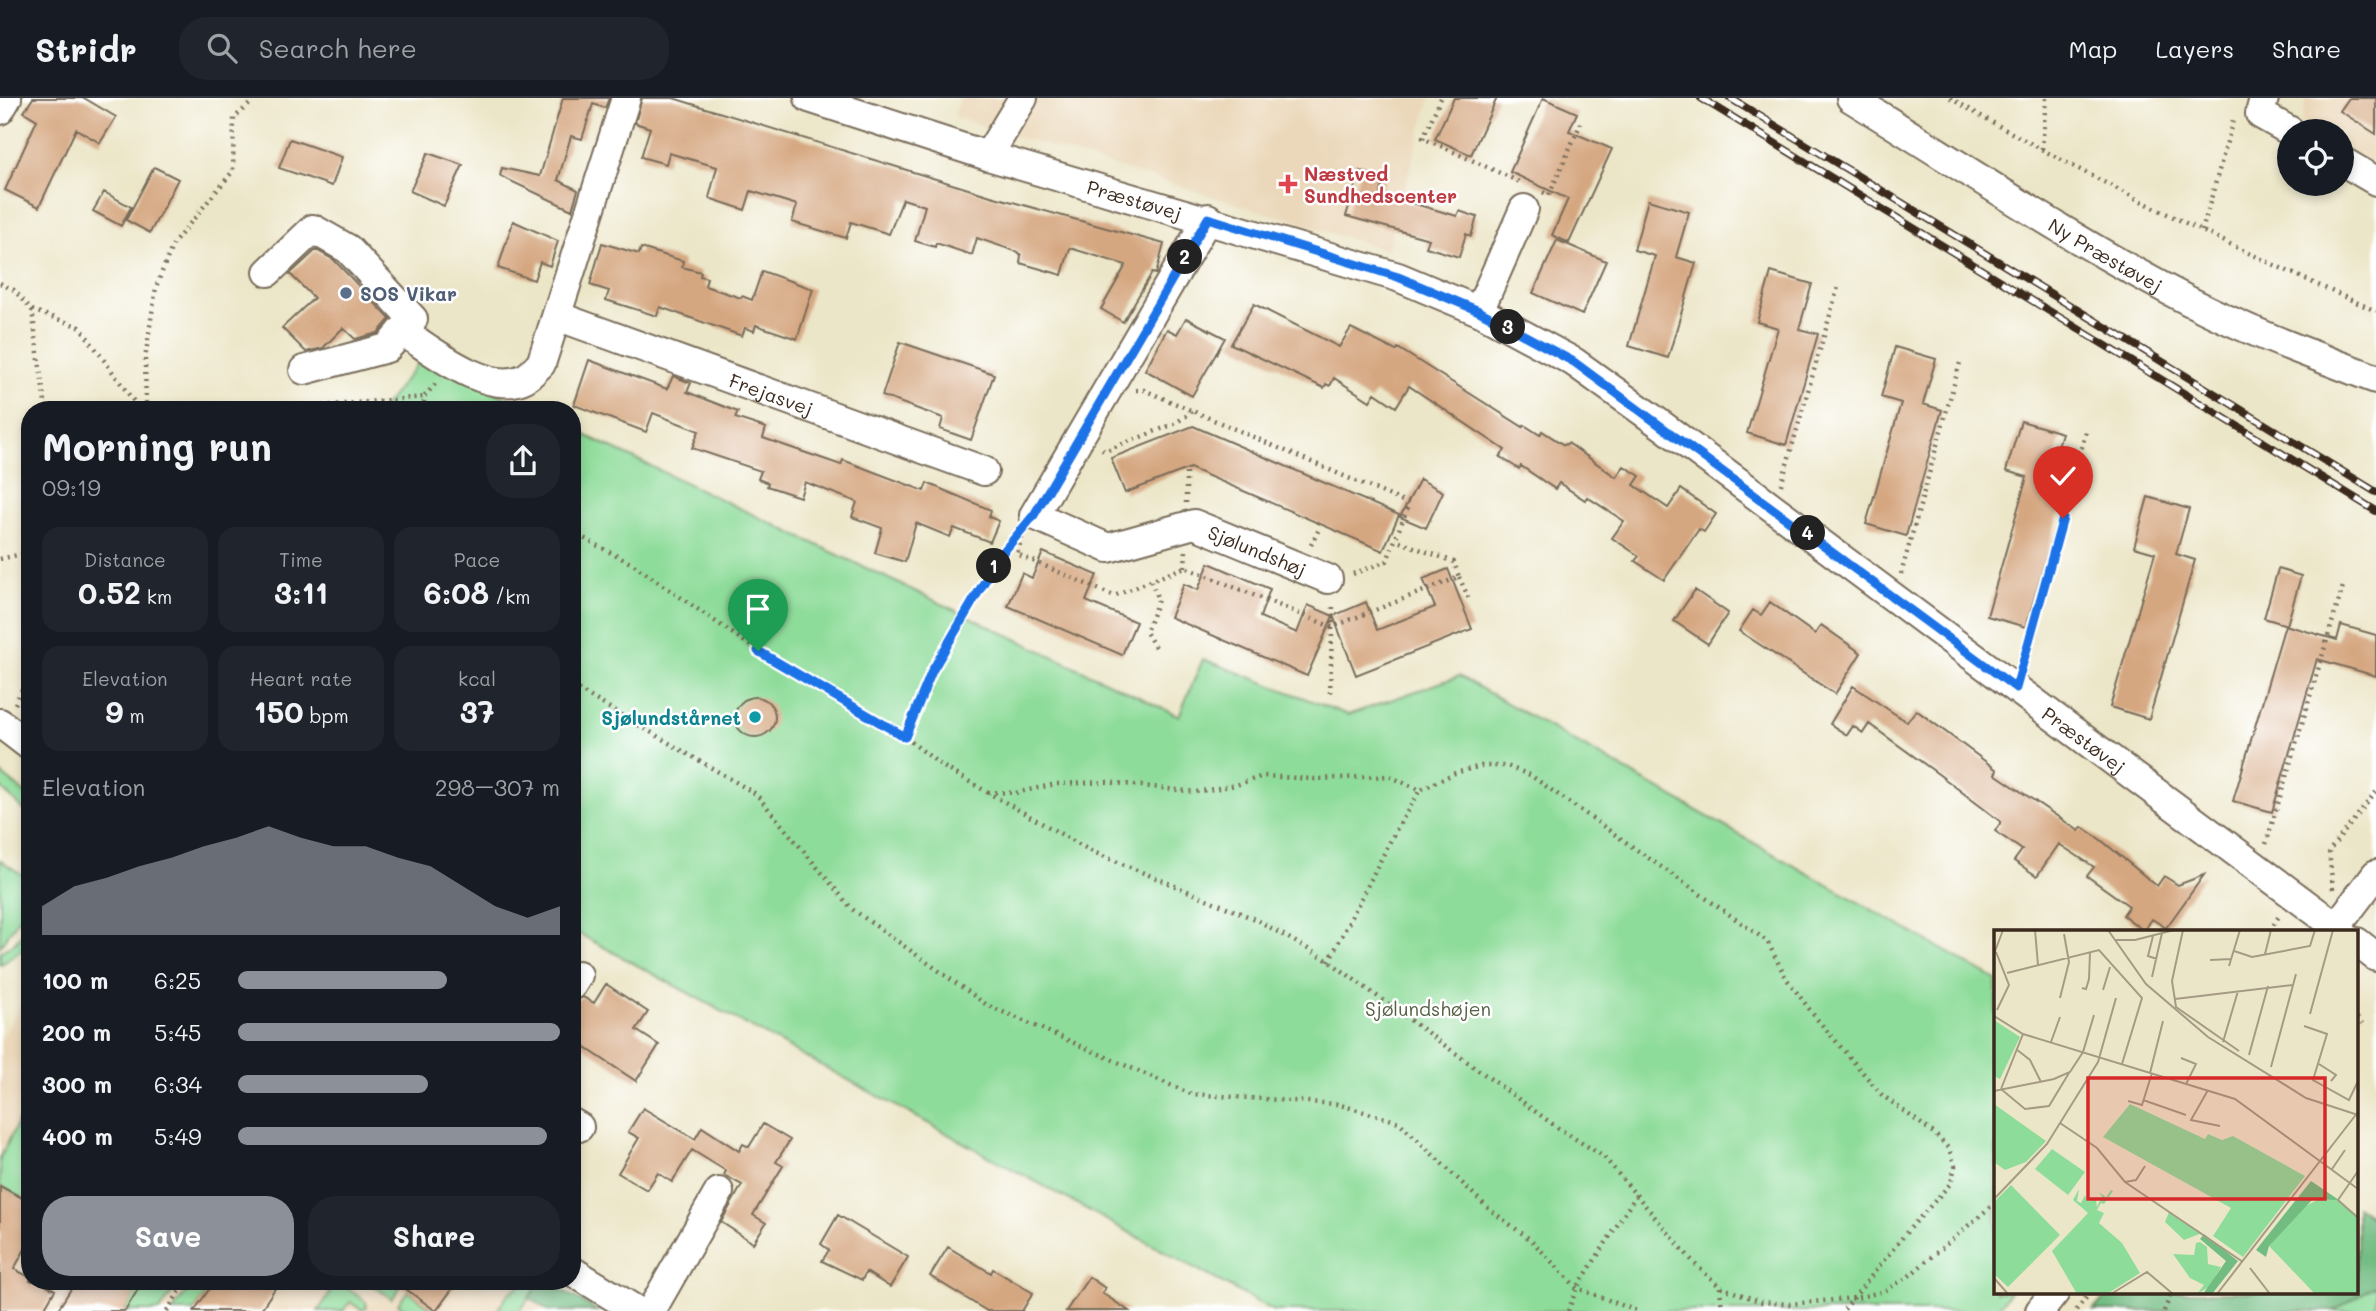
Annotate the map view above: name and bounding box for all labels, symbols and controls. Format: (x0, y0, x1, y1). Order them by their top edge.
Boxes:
search box (179, 17, 669, 80)
text: Stridr (35, 27, 137, 70)
icon: search (203, 29, 241, 67)
text: Search here (259, 31, 417, 65)
text: Map (2069, 33, 2117, 64)
text: Layers (2155, 33, 2234, 64)
text: Share (2272, 33, 2341, 64)
map controls (2277, 119, 2354, 196)
button: locate (2277, 119, 2354, 196)
place label: Næstved Sundhedscenter (1304, 161, 1457, 208)
street label: Præstøvej (1084, 173, 1185, 225)
marker: Næstved Sundhedscenter (1278, 174, 1298, 194)
street label: Ny Præstøvej (2044, 212, 2167, 297)
pin: 2 (1168, 240, 1202, 274)
text: 2 (1179, 244, 1190, 269)
place label: SOS Vikar (360, 281, 457, 306)
marker: SOS Vikar (338, 285, 354, 301)
pin: 3 (1490, 310, 1526, 344)
text: 3 (1502, 314, 1513, 339)
street label: Frejasvej (726, 367, 817, 420)
text: Morning run (42, 421, 272, 471)
button: share (486, 424, 560, 498)
pin (2033, 446, 2093, 518)
icon: check (2044, 457, 2082, 495)
text: 09:19 (42, 472, 101, 502)
pin: 4 (1790, 516, 1826, 550)
street label: Sjølundshøj (1204, 519, 1310, 581)
text: 4 (1801, 520, 1814, 545)
text: Distance (84, 547, 166, 572)
text: Time (279, 547, 323, 572)
text: Pace (454, 547, 500, 572)
pin: 1 (976, 548, 1012, 584)
text: 1 (989, 553, 998, 578)
text: 0.52 (78, 572, 141, 612)
text: 3:11 (274, 572, 328, 612)
text: 6:08 (424, 572, 489, 612)
pin (728, 579, 788, 651)
text: km (141, 584, 172, 609)
text: /km (489, 584, 530, 609)
icon: arrive (739, 590, 777, 628)
text: Elevation (82, 666, 168, 691)
text: Heart rate (250, 666, 352, 691)
text: kcal (458, 666, 496, 691)
text: 9 (105, 691, 123, 731)
text: 150 (253, 691, 304, 731)
text: 37 (460, 691, 494, 731)
street label: Præstøvej (2038, 700, 2131, 779)
text: m (123, 703, 145, 728)
text: bpm (304, 703, 349, 728)
place label: Sjølundstårnet (601, 705, 741, 730)
marker: Sjølundstårnet (747, 709, 763, 725)
text: Elevation (42, 772, 145, 802)
text: 298–307 m (435, 772, 560, 802)
inset map (1994, 930, 2358, 1294)
text: 100 m (42, 965, 108, 995)
text: 6:25 (154, 965, 201, 995)
park label: Sjølundshøjen (1365, 996, 1491, 1021)
text: 200 m (42, 1017, 111, 1047)
text: 5:45 (154, 1017, 201, 1047)
text: 300 m (42, 1069, 112, 1099)
text: 6:34 (154, 1069, 202, 1099)
text: 400 m (42, 1121, 113, 1151)
text: 5:49 (154, 1121, 202, 1151)
button: Save (42, 1196, 294, 1276)
button: Share (308, 1196, 560, 1276)

